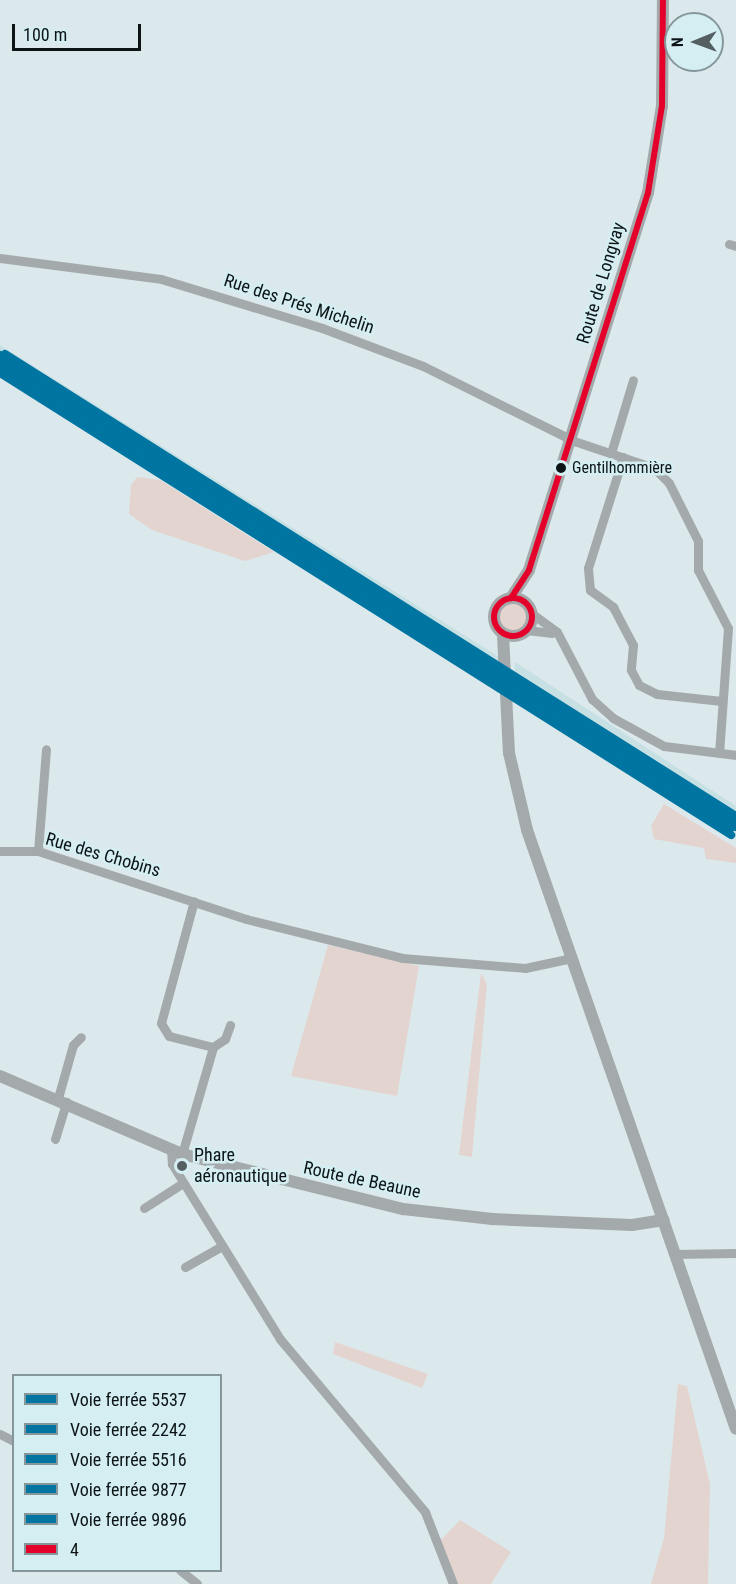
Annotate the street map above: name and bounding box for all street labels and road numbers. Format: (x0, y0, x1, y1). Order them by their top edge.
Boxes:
street label: Route de Longvay (572, 220, 630, 346)
street label: Rue des Prés Michelin (221, 270, 377, 338)
street label: Rue des Chobins (43, 828, 163, 882)
street label: Route de Beaune (301, 1157, 423, 1203)

